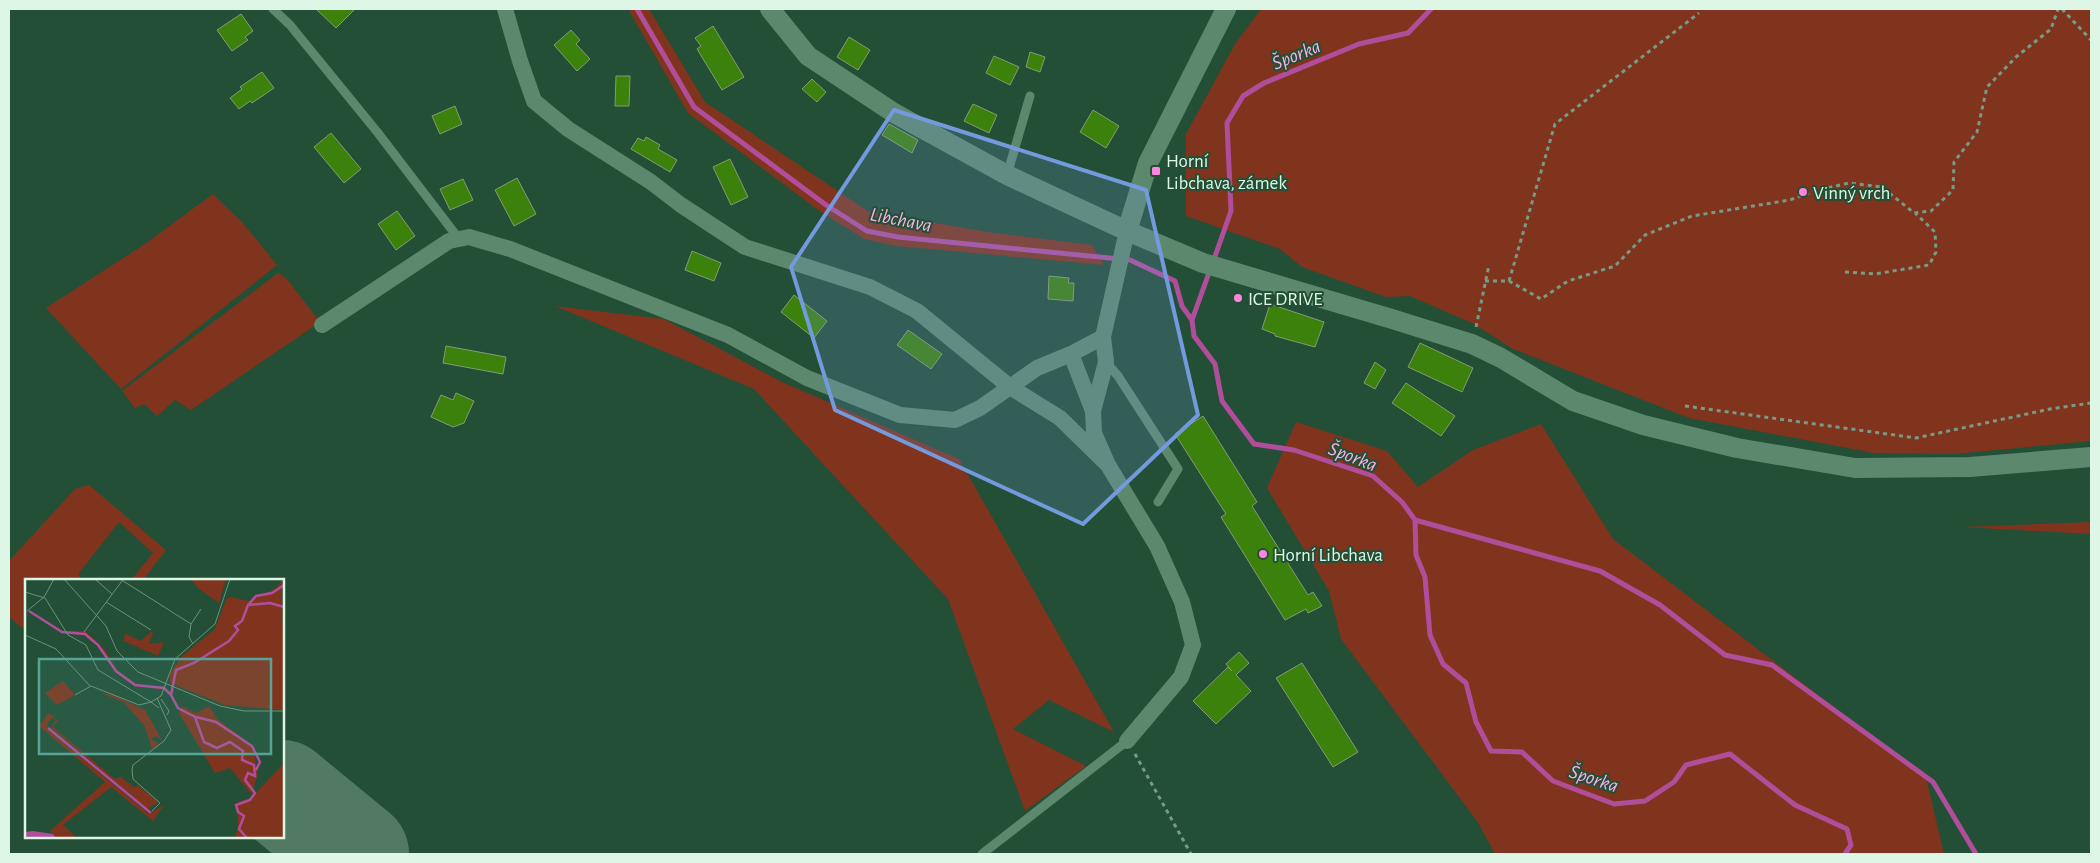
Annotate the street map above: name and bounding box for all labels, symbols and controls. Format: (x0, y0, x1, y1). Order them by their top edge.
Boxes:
water label: Šporka (1269, 35, 1323, 74)
place label: Horní Libchava, zámek (1166, 152, 1287, 193)
marker: Horní Libchava, zámek (1150, 165, 1162, 177)
place label: Vinný vrch (1813, 184, 1890, 203)
marker: Vinný vrch (1797, 186, 1809, 198)
water label: Libchava (868, 204, 933, 236)
place label: ICE DRIVE (1248, 290, 1322, 309)
marker: ICE DRIVE (1232, 292, 1244, 304)
water label: Šporka (1326, 438, 1380, 475)
place label: Horní Libchava (1273, 546, 1383, 565)
marker: Horní Libchava (1257, 548, 1269, 560)
inset map (25, 579, 284, 838)
water label: Šporka (1567, 761, 1621, 796)

